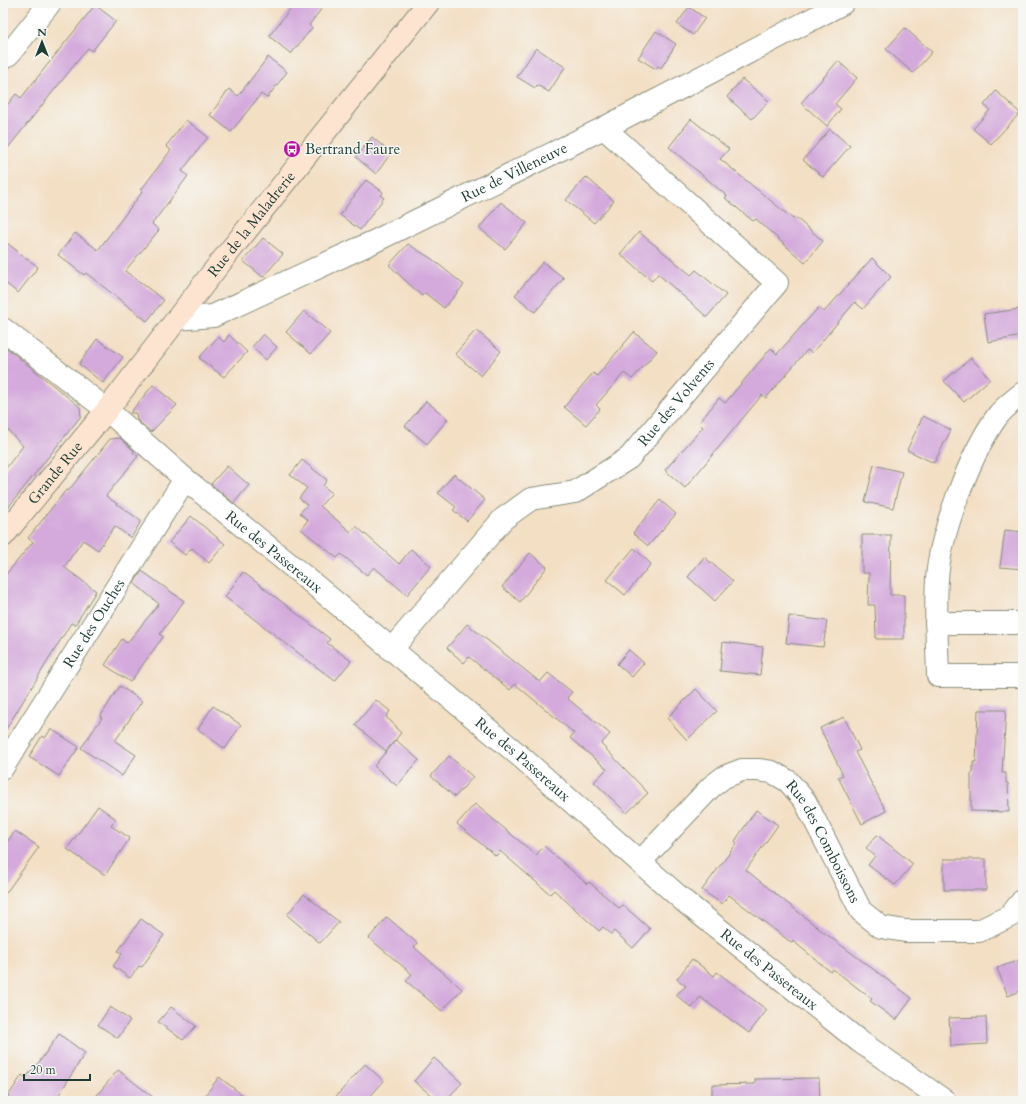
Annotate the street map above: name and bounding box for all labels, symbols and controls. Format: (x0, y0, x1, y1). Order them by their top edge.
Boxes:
north arrow (22, 22, 62, 62)
text: N (37, 25, 47, 40)
street label: Rue de Villeneuve (458, 138, 571, 207)
bus stop icon: Bertrand Faure (282, 139, 302, 159)
place label: Bertrand Faure (305, 139, 400, 159)
street label: Rue de la Maladrerie (203, 167, 300, 281)
street label: Rue des Volvents (633, 354, 719, 450)
street label: Grande Rue (23, 437, 87, 509)
street label: Rue des Passereaux (221, 506, 327, 598)
street label: Rue des Ouches (58, 575, 129, 672)
street label: Rue des Passereaux (471, 713, 575, 807)
street label: Rue des Comboissons (781, 776, 865, 906)
street label: Rue des Passereaux (716, 924, 823, 1015)
scale bar (24, 1056, 90, 1082)
text: 20 m (30, 1062, 57, 1078)

